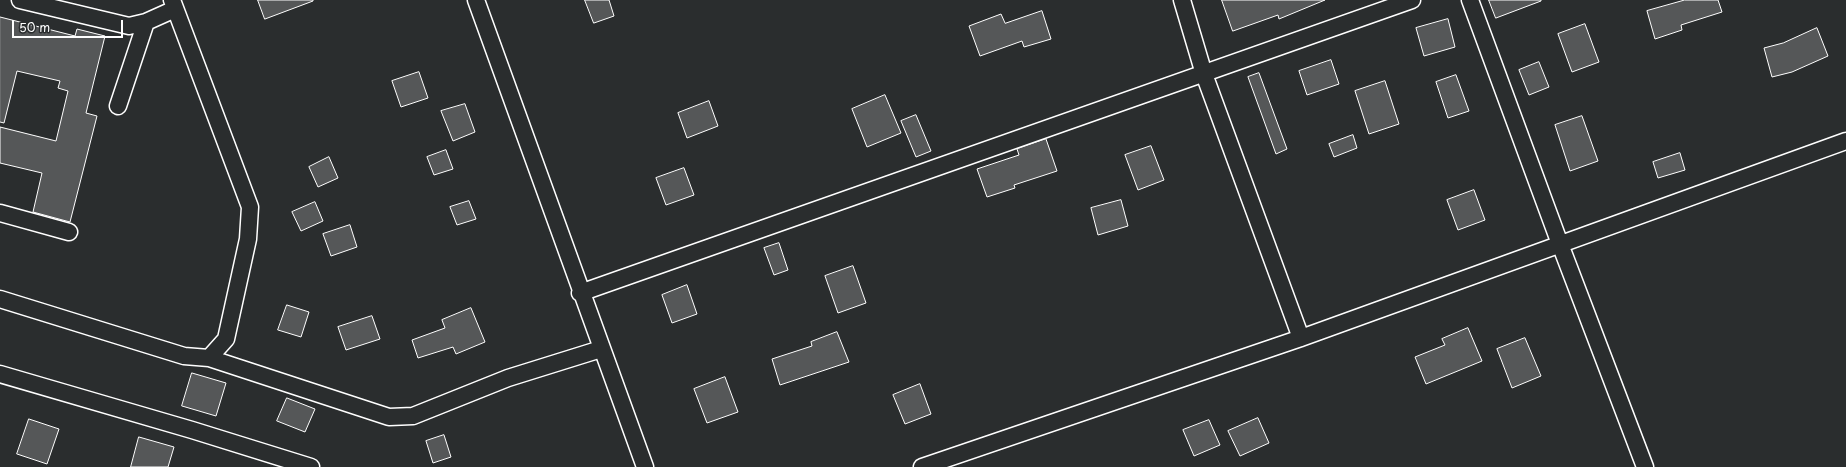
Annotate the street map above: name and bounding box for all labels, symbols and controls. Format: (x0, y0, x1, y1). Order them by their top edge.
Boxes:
scale bar (14, 12, 125, 38)
text: 50 m (19, 18, 50, 36)

